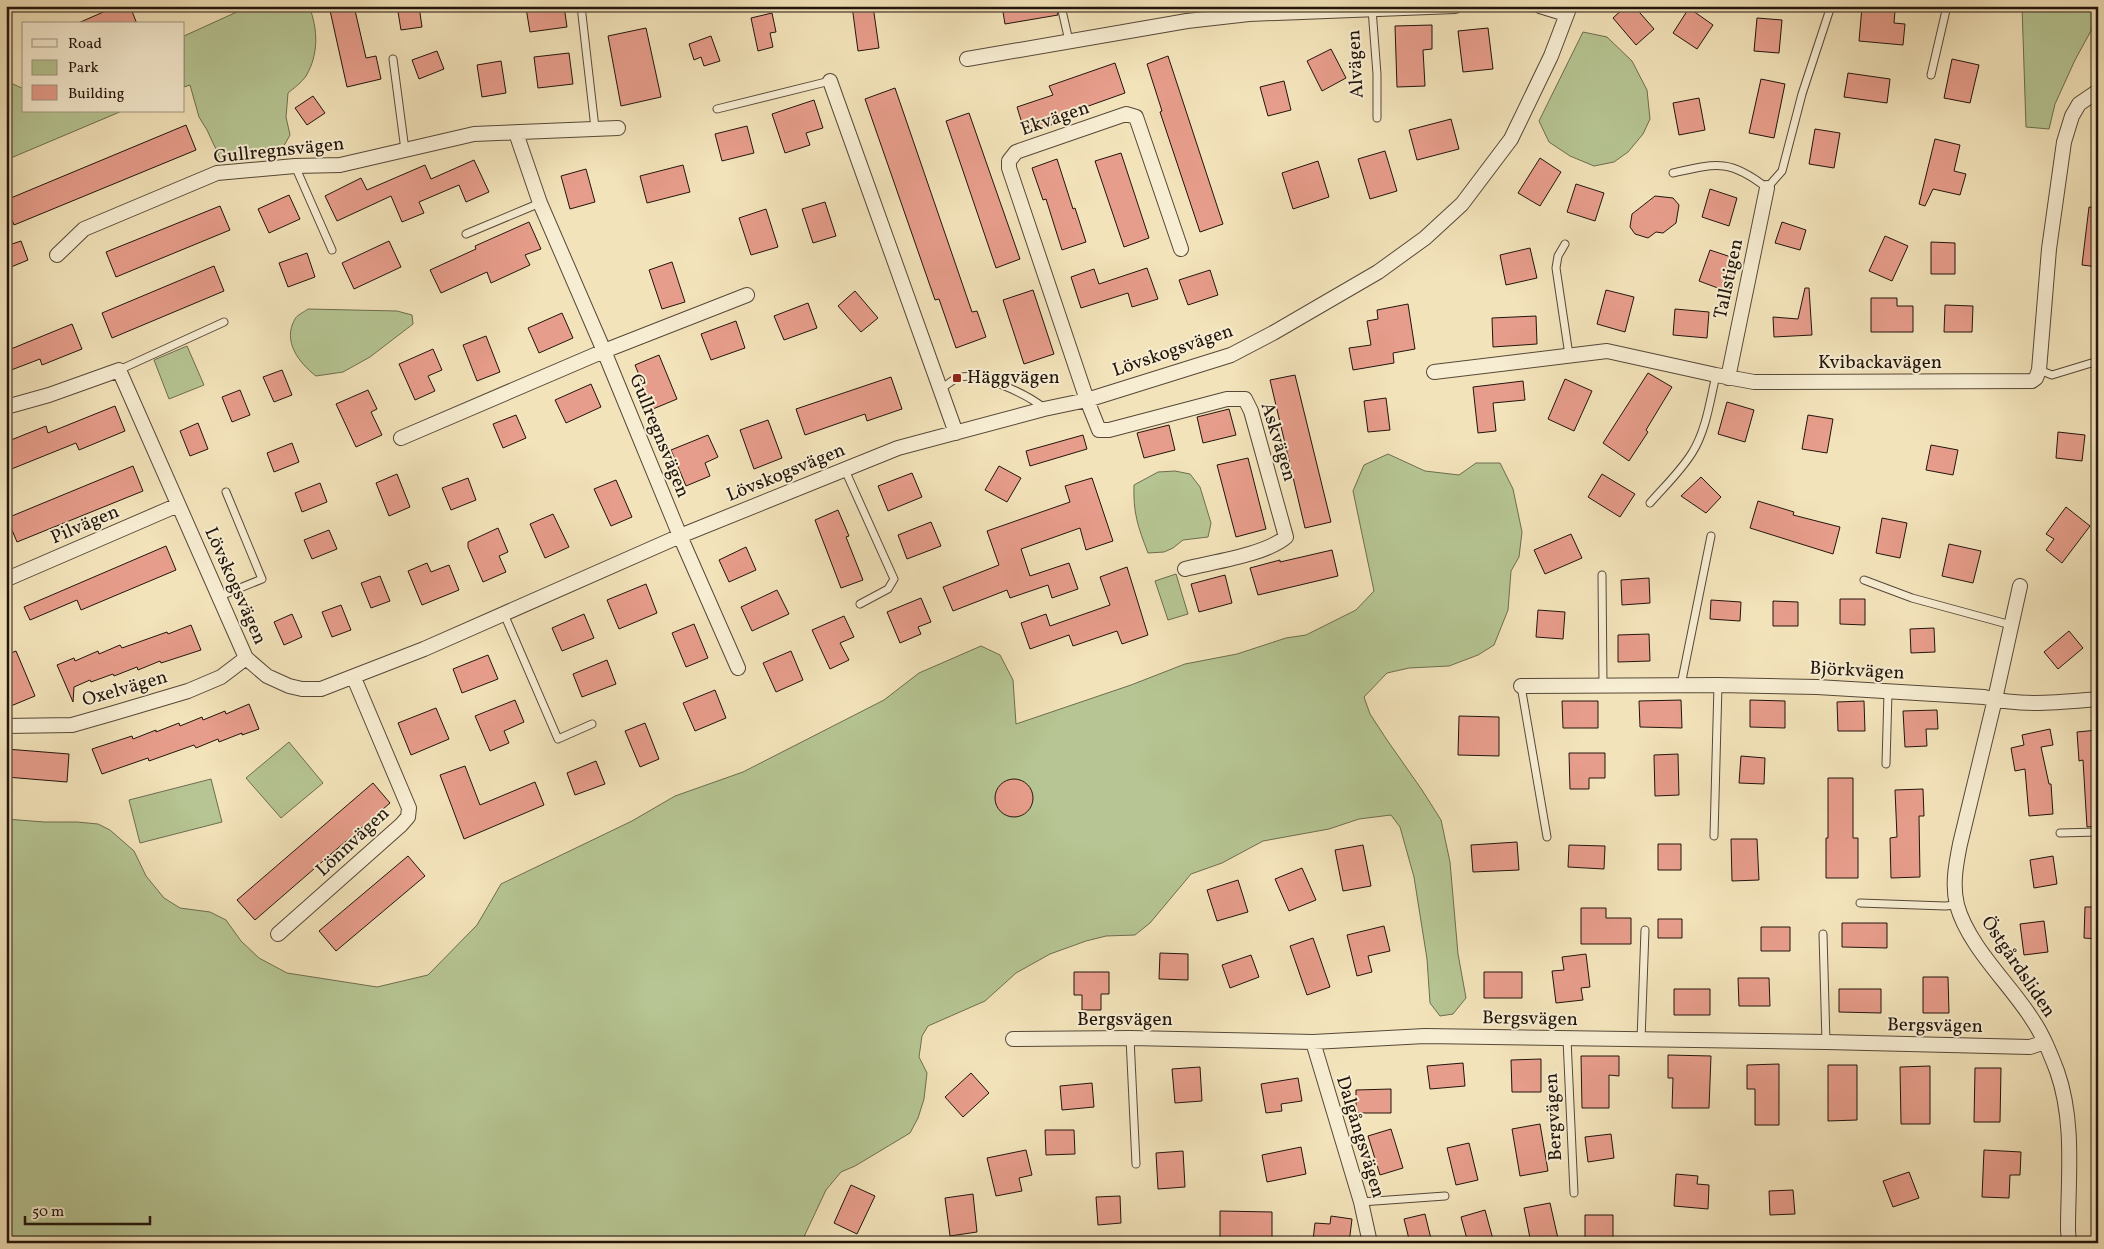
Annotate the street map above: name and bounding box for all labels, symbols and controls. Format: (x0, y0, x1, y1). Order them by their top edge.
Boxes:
legend (22, 22, 185, 112)
street label: Alvägen (1341, 29, 1371, 99)
text: Road (68, 34, 102, 55)
text: Park (68, 58, 99, 79)
text: Building (68, 84, 125, 105)
street label: Ekvägen (1017, 95, 1093, 143)
street label: Gullregnsvägen (212, 131, 346, 171)
street label: Tallstigen (1708, 236, 1750, 322)
street label: Lövskogsvägen (1109, 318, 1237, 384)
street label: Kvibackavägen (1818, 350, 1942, 376)
place label: Häggvägen (967, 365, 1060, 391)
street label: Gullregnsvägen (622, 370, 696, 502)
marker: Häggvägen (951, 372, 963, 384)
street label: Askvägen (1254, 399, 1302, 485)
street label: Lövskogsvägen (723, 437, 849, 509)
street label: Pilvägen (47, 499, 123, 551)
street label: Lövskogsvägen (198, 523, 272, 649)
street label: Björkvägen (1809, 656, 1905, 686)
street label: Oxelvägen (79, 664, 171, 714)
street label: Lönnvägen (310, 801, 396, 883)
street label: Östgårdsliden (1974, 911, 2062, 1023)
street label: Bergsvägen (1482, 1005, 1578, 1033)
street label: Bergsvägen (1077, 1007, 1173, 1033)
street label: Bergsvägen (1887, 1012, 1983, 1040)
street label: Bergvägen (1539, 1072, 1569, 1162)
street label: Dalgångsvägen (1329, 1073, 1391, 1201)
scale bar (25, 1194, 150, 1226)
text: 50 m (32, 1202, 64, 1223)

